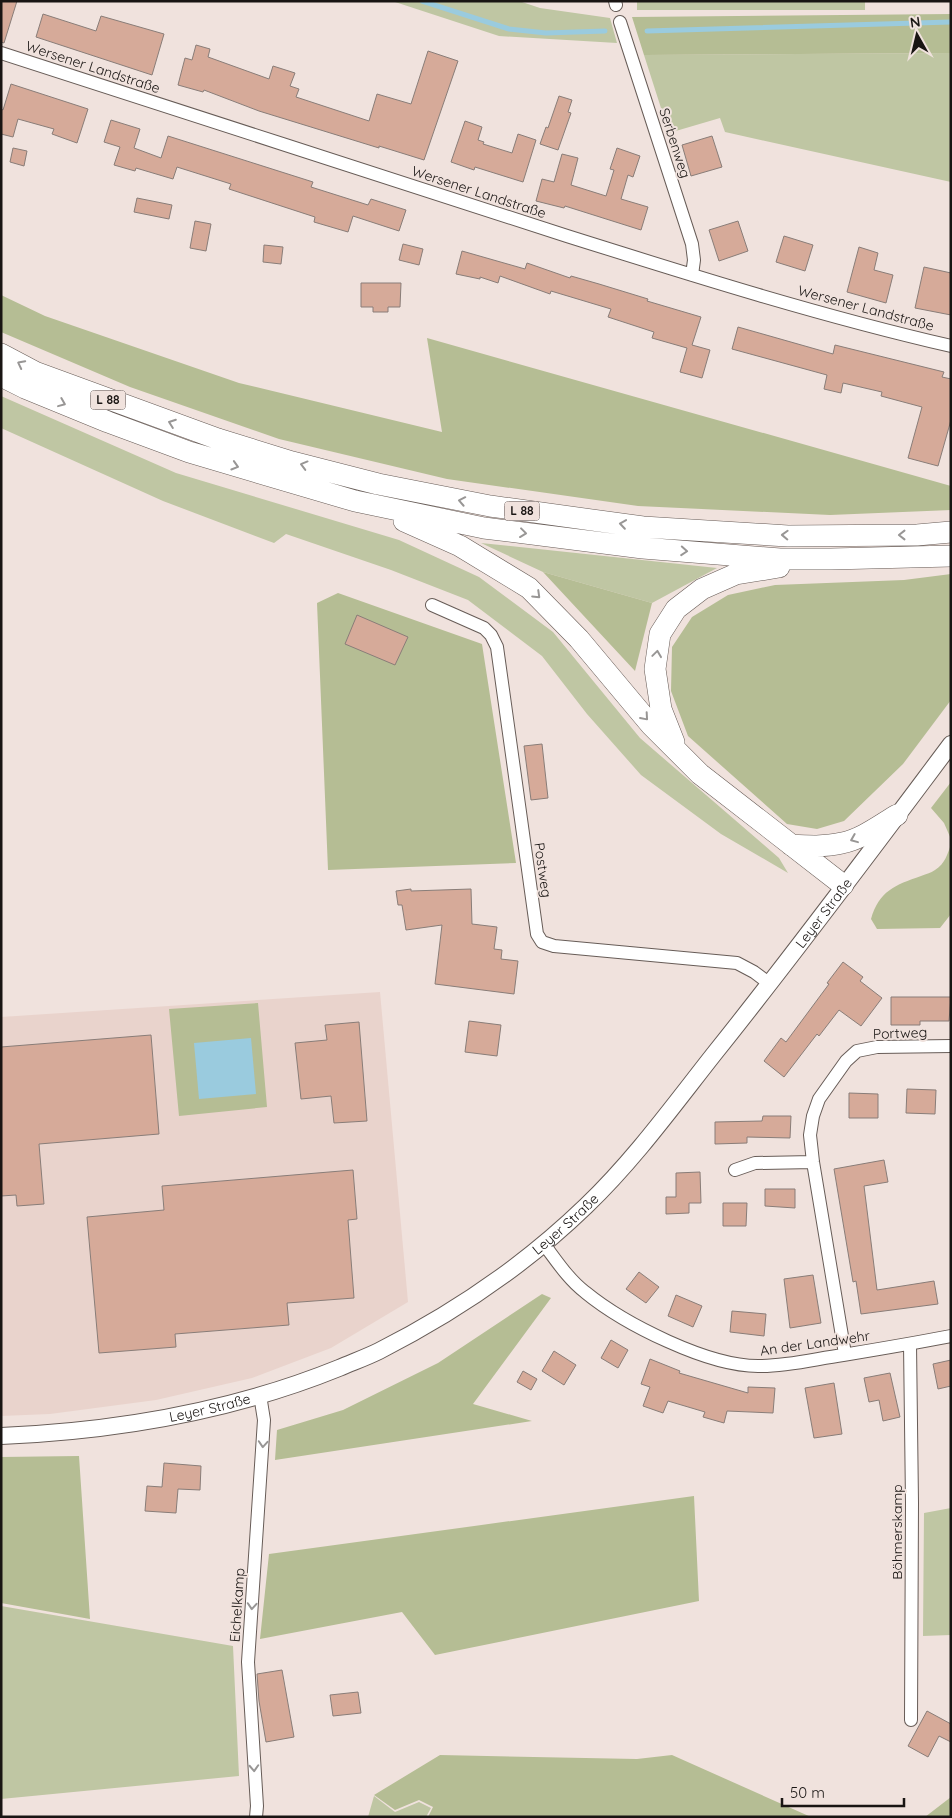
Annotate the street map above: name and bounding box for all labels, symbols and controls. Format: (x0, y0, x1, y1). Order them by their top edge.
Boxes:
north arrow (892, 10, 942, 60)
text: N (909, 12, 922, 32)
street label: Wersener Landstraße (24, 37, 163, 97)
street label: Serbenweg (655, 106, 695, 180)
street label: Wersener Landstraße (410, 162, 549, 222)
street label: Wersener Landstraße (796, 281, 936, 335)
one-way arrow (17, 360, 26, 370)
road number: L 88 (90, 390, 126, 410)
one-way arrow (57, 397, 66, 407)
one-way arrow (168, 419, 177, 429)
one-way arrow (299, 460, 308, 471)
one-way arrow (231, 461, 239, 471)
one-way arrow (458, 496, 467, 506)
road number: L 88 (504, 502, 540, 520)
one-way arrow (619, 520, 627, 530)
one-way arrow (519, 527, 527, 538)
one-way arrow (781, 530, 789, 541)
one-way arrow (898, 530, 906, 540)
one-way arrow (681, 546, 689, 557)
one-way arrow (531, 590, 540, 599)
one-way arrow (651, 649, 662, 657)
one-way arrow (639, 711, 647, 720)
one-way arrow (850, 832, 859, 843)
street label: Postweg (530, 841, 556, 899)
street label: Leyer Straße (791, 875, 856, 952)
street label: Portweg (872, 1023, 928, 1043)
street label: Leyer Straße (528, 1190, 602, 1259)
street label: An der Landwehr (759, 1326, 872, 1360)
street label: Leyer Straße (168, 1389, 253, 1426)
one-way arrow (257, 1440, 268, 1448)
street label: Böhmerskamp (888, 1484, 906, 1580)
street label: Eichelkamp (225, 1567, 249, 1643)
one-way arrow (246, 1602, 257, 1610)
one-way arrow (249, 1764, 260, 1772)
scale bar (782, 1776, 904, 1808)
text: 50 m (790, 1783, 825, 1802)

